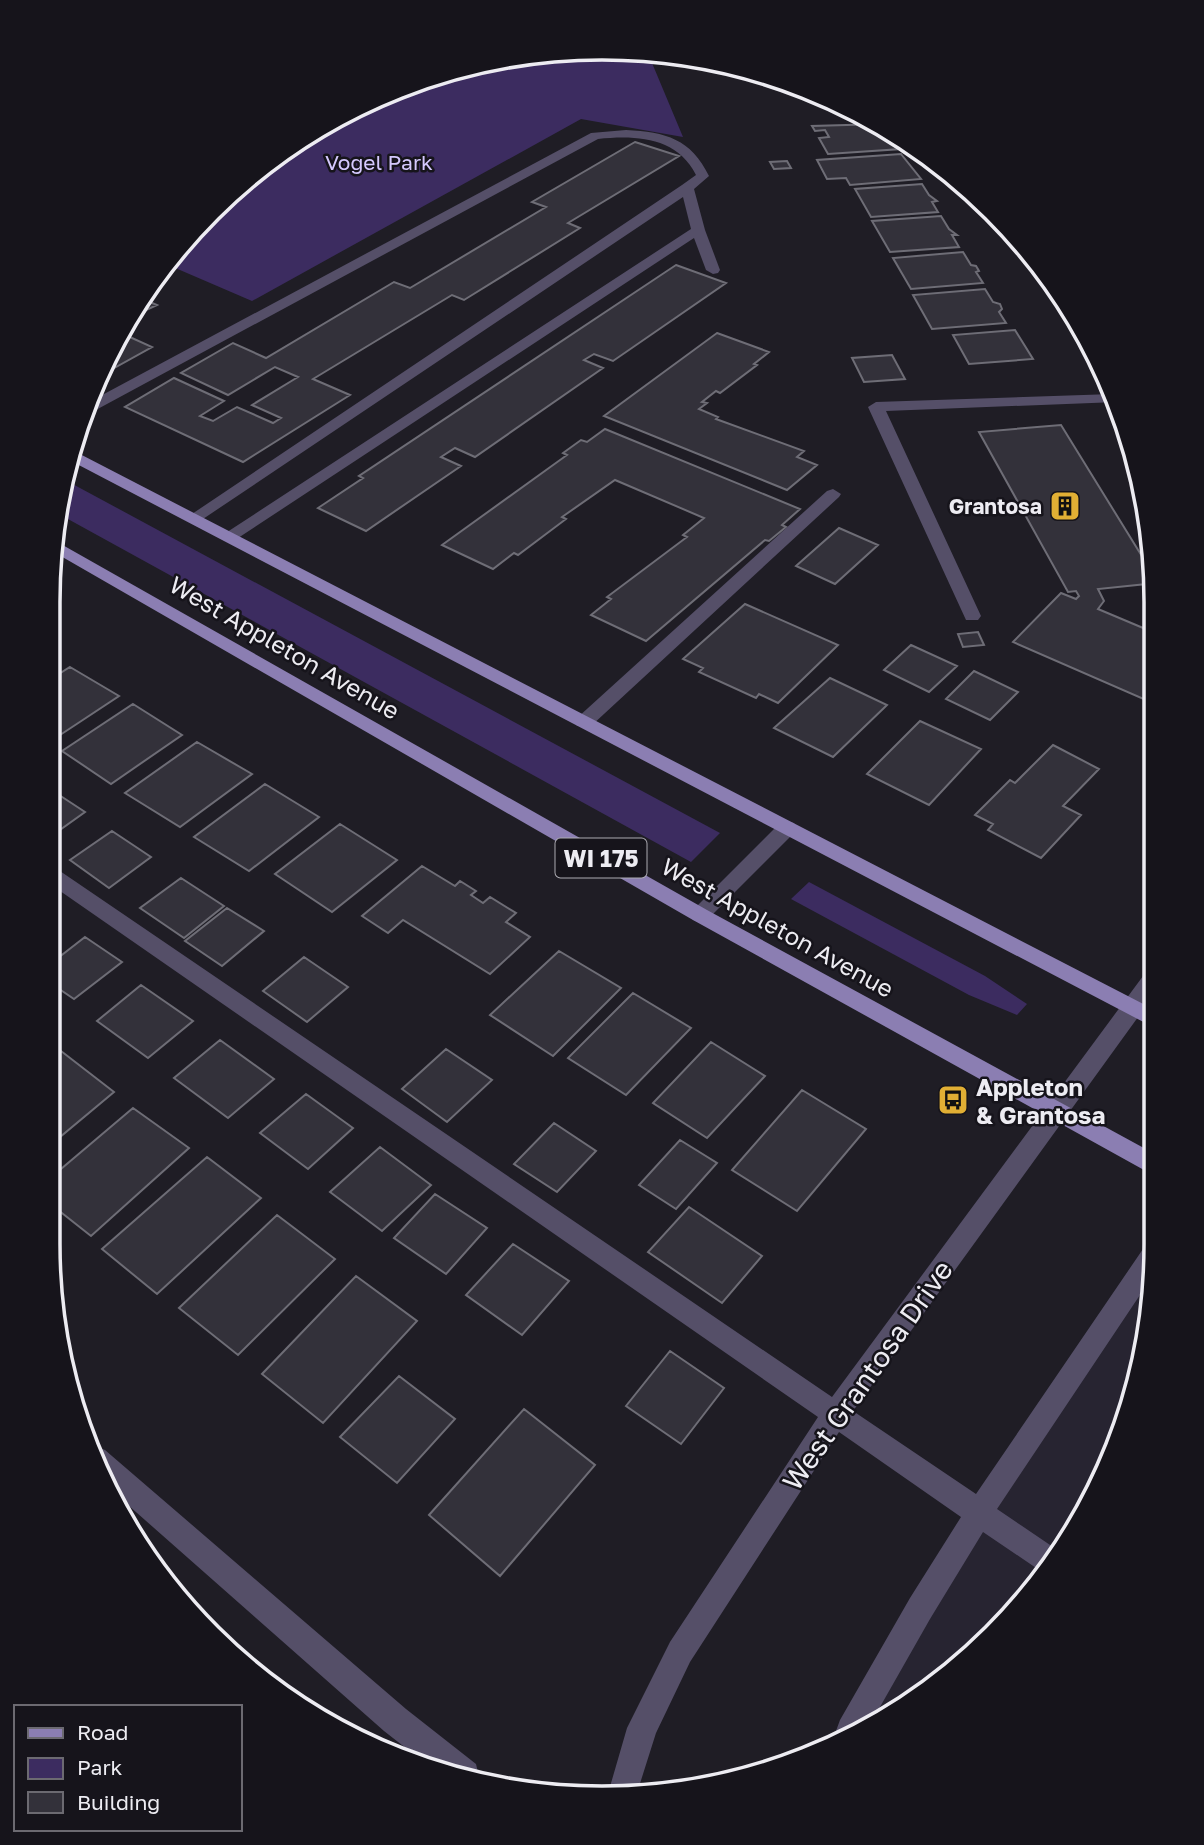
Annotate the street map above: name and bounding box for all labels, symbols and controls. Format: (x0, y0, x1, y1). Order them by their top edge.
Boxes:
park label: Vogel Park (325, 149, 433, 175)
building icon: Grantosa (1048, 489, 1082, 523)
place label: Grantosa (949, 493, 1042, 519)
street label: West Appleton Avenue (165, 569, 405, 725)
road number: WI 175 (556, 838, 646, 878)
street label: West Appleton Avenue (657, 851, 899, 1003)
place label: Appleton & Grantosa (976, 1072, 1106, 1129)
bus stop icon: Appleton & Grantosa (936, 1083, 970, 1117)
street label: West Grantosa Drive (775, 1254, 959, 1496)
legend (14, 1705, 242, 1831)
text: Road (77, 1719, 128, 1745)
text: Park (77, 1754, 123, 1780)
text: Building (77, 1789, 160, 1815)

